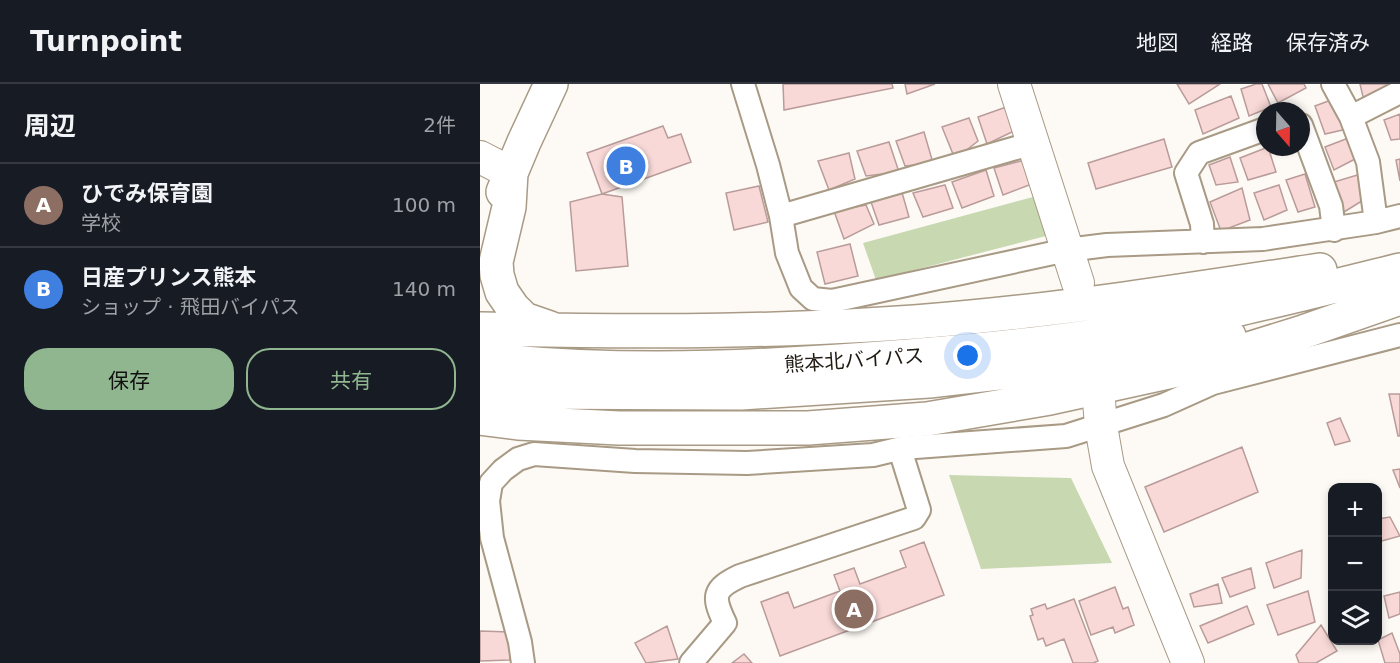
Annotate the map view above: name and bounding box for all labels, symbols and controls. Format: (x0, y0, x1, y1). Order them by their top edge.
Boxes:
text: Turnpoint (30, 25, 182, 58)
text: 地図 (1136, 31, 1178, 55)
text: 経路 (1211, 31, 1253, 55)
text: 保存済み (1286, 31, 1370, 55)
north arrow (1256, 102, 1310, 156)
text: 周辺 (24, 111, 76, 141)
text: 2件 (423, 113, 456, 137)
pin: B (606, 144, 646, 188)
text: ひでみ保育園 (81, 181, 213, 206)
text: A (36, 193, 51, 217)
text: 100 m (392, 193, 456, 217)
text: 学校 (81, 211, 121, 235)
text: 日産プリンス熊本 (81, 265, 257, 290)
text: B (36, 277, 51, 301)
text: 140 m (392, 277, 456, 301)
text: ショップ · 飛田バイパス (81, 295, 300, 319)
your location (953, 341, 982, 370)
street label: 熊本北バイパス (784, 343, 924, 377)
button: 保存 (24, 348, 234, 410)
button: 共有 (246, 348, 456, 410)
map controls (1328, 483, 1382, 645)
button: + (1328, 483, 1382, 537)
button: − (1328, 537, 1382, 591)
pin: A (834, 586, 874, 632)
button: layers (1328, 591, 1382, 645)

